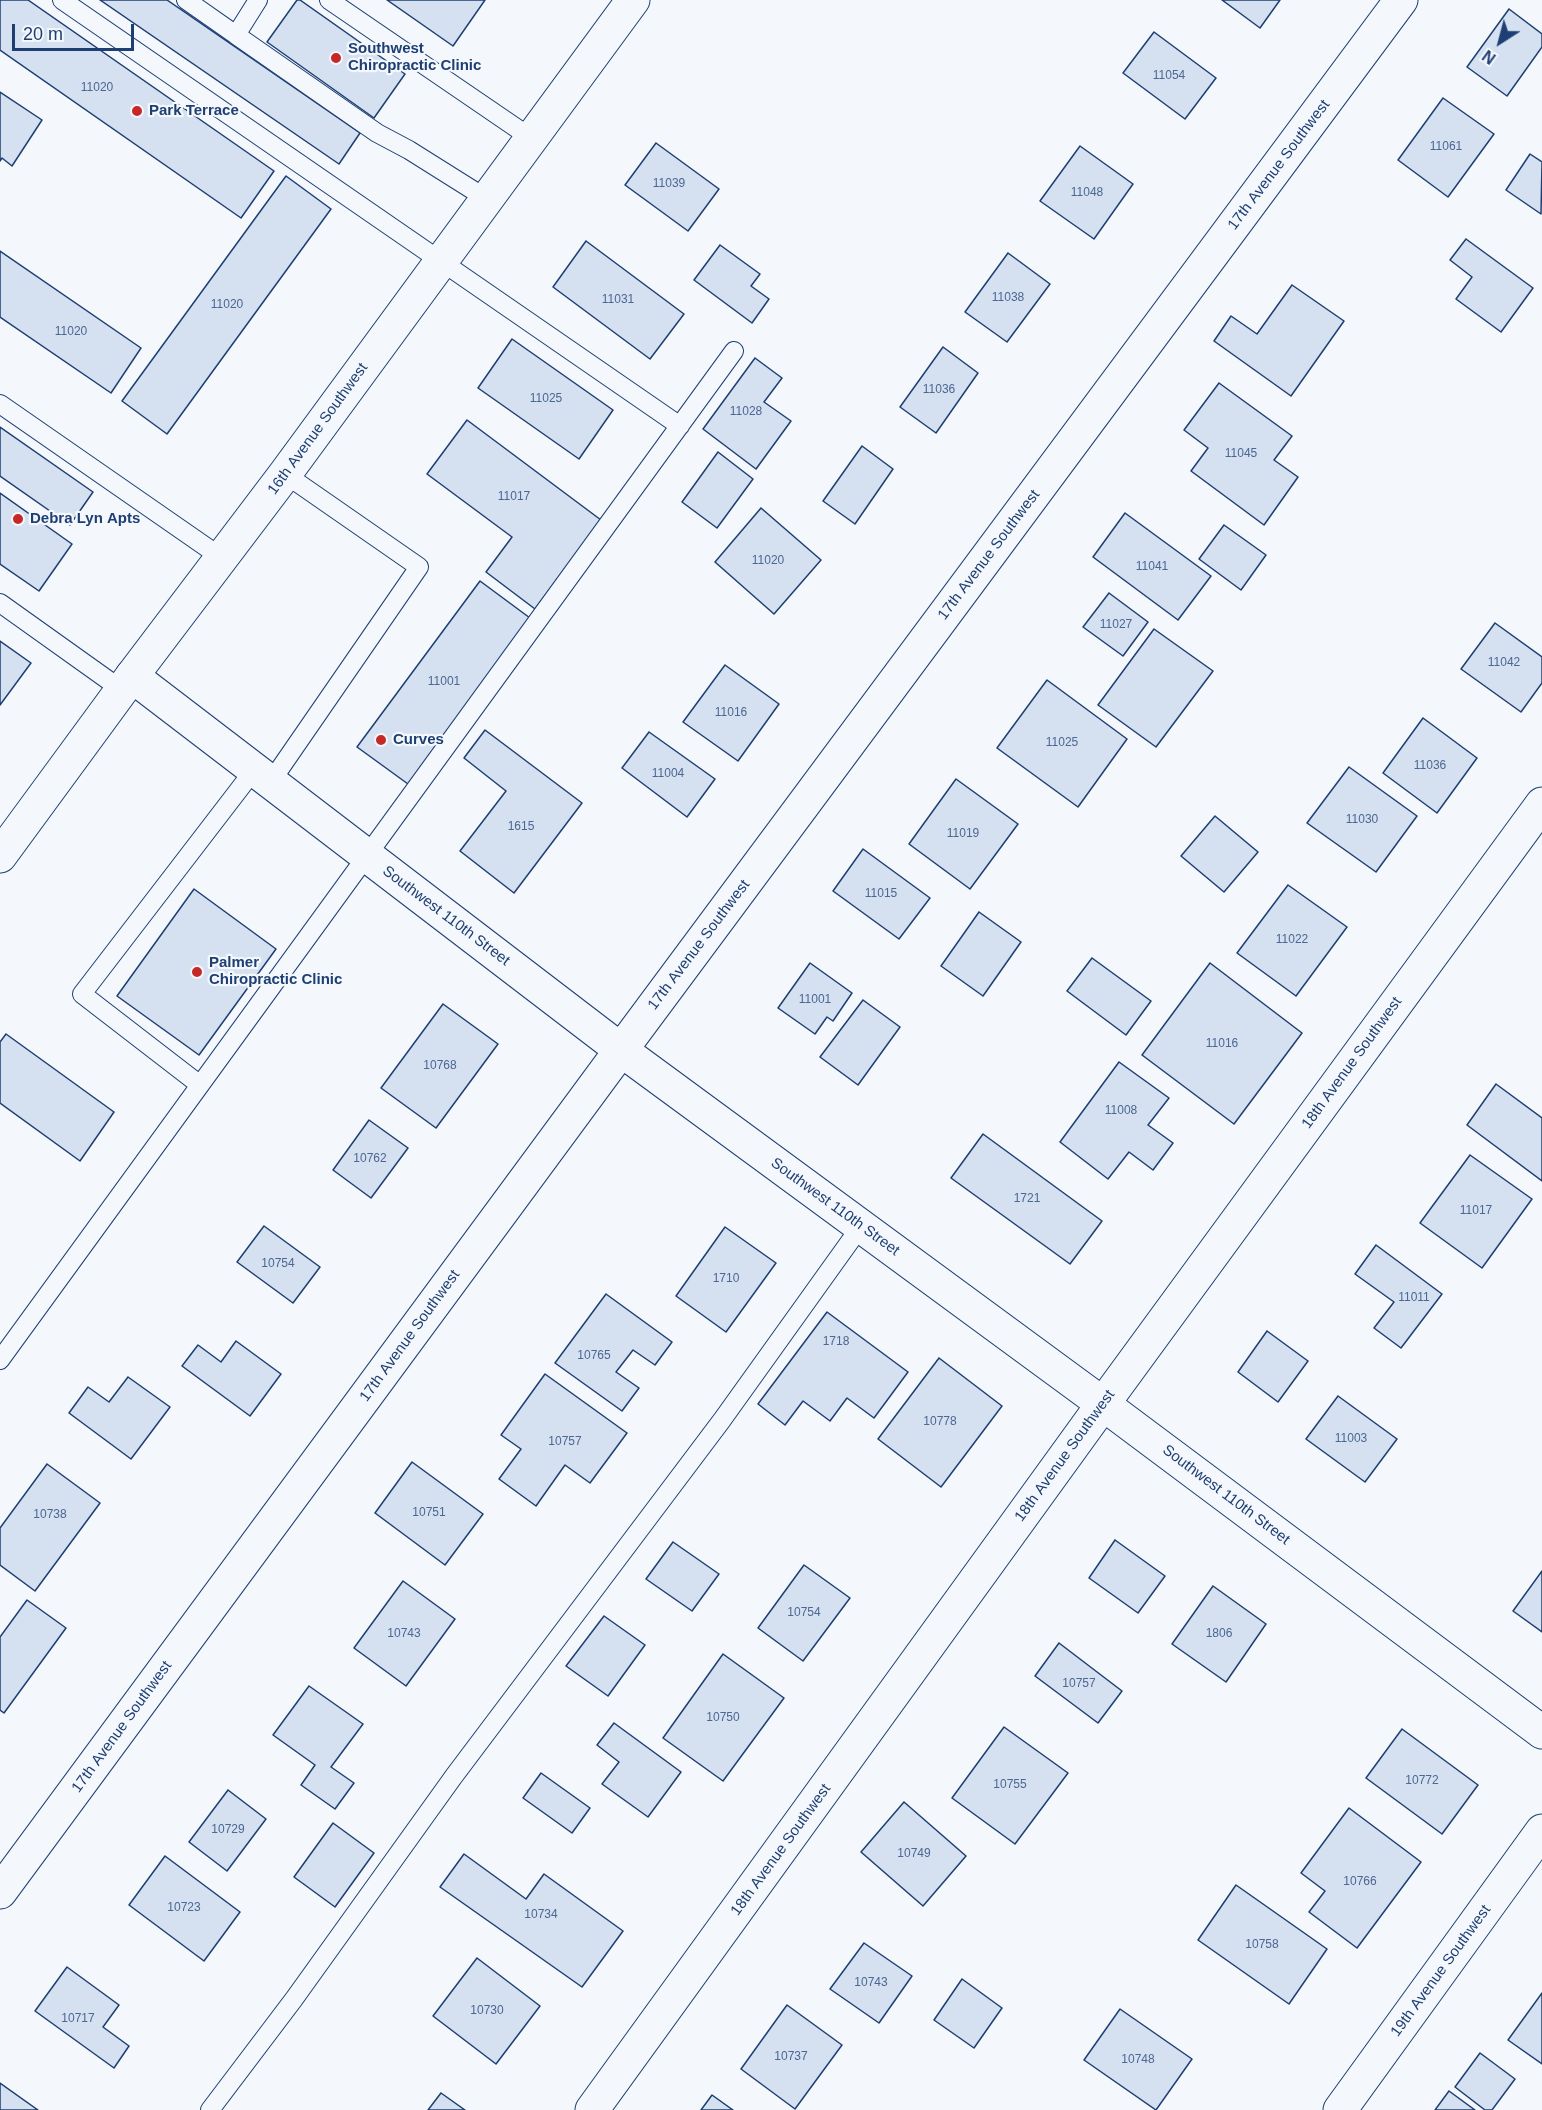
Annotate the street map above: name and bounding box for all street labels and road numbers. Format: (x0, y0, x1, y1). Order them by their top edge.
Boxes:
street label: 17th Avenue Southwest (1224, 96, 1334, 234)
street label: 16th Avenue Southwest (264, 360, 372, 498)
street label: 17th Avenue Southwest (934, 486, 1044, 624)
street label: Southwest 110th Street (379, 862, 513, 970)
street label: 17th Avenue Southwest (644, 876, 754, 1014)
street label: 18th Avenue Southwest (1298, 994, 1406, 1132)
street label: Southwest 110th Street (767, 1154, 903, 1260)
street label: 17th Avenue Southwest (356, 1267, 464, 1405)
street label: 18th Avenue Southwest (1011, 1387, 1119, 1525)
street label: Southwest 110th Street (1159, 1441, 1293, 1549)
street label: 17th Avenue Southwest (68, 1658, 176, 1796)
street label: 18th Avenue Southwest (727, 1781, 835, 1919)
street label: 19th Avenue Southwest (1387, 1902, 1495, 2040)

